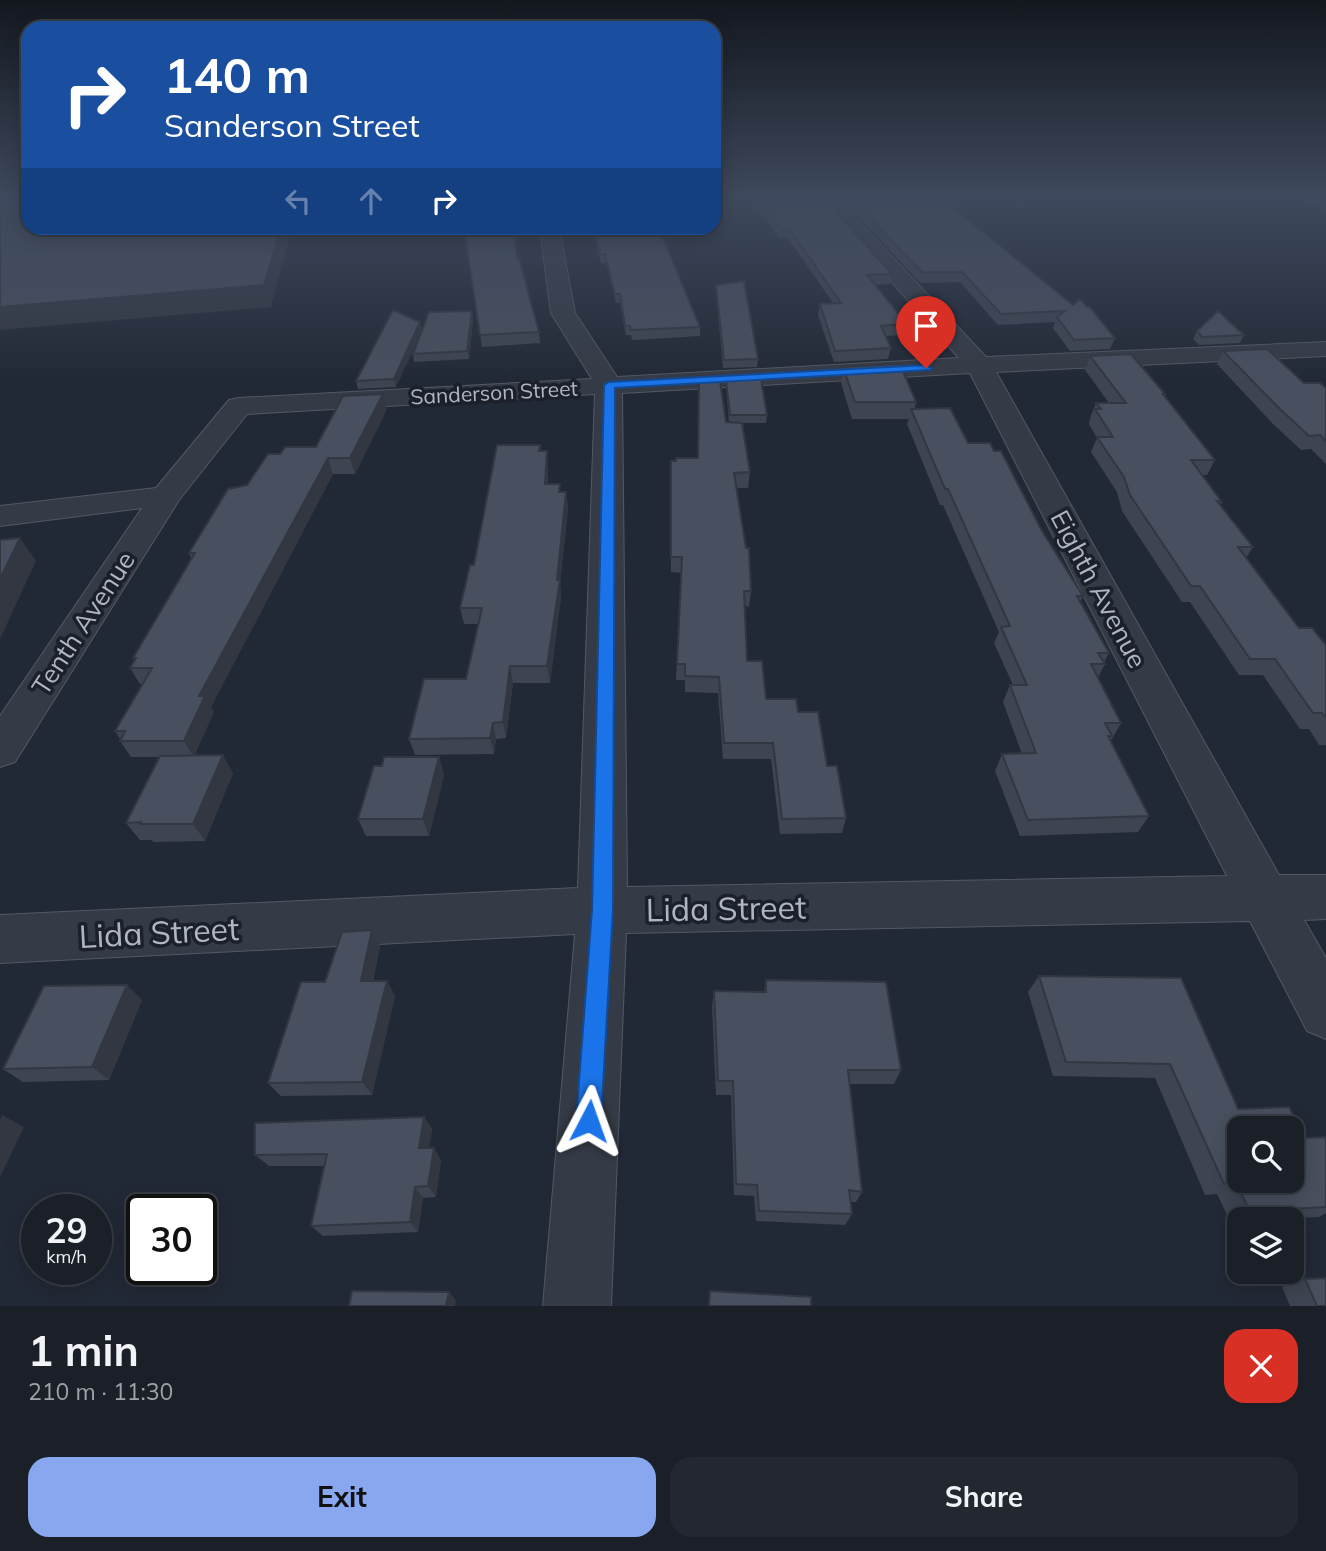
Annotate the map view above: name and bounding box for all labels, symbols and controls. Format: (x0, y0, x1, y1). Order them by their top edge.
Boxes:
text: 140 m (164, 44, 310, 105)
icon: right (49, 49, 140, 140)
text: Sanderson Street (164, 105, 420, 145)
icon: left (279, 182, 317, 220)
icon: ahead (352, 182, 390, 220)
icon: right (425, 182, 463, 220)
pin (896, 296, 956, 368)
icon: arrive (907, 307, 945, 345)
street label: Sanderson Street (410, 375, 578, 409)
street label: Eighth Avenue (1044, 504, 1154, 674)
street label: Tenth Avenue (24, 545, 142, 701)
street label: Lida Street (646, 887, 806, 929)
street label: Lida Street (78, 908, 240, 956)
position arrow (552, 1084, 626, 1158)
map controls (1227, 1116, 1304, 1284)
button: search (1227, 1116, 1304, 1193)
speed limit sign: 30 (126, 1194, 217, 1285)
button: layers (1227, 1207, 1304, 1284)
text: 29 (45, 1208, 88, 1252)
text: km/h (46, 1245, 87, 1268)
text: 1 min (28, 1324, 139, 1377)
button: close (1224, 1329, 1298, 1403)
text: 210 m · 11:30 (28, 1377, 173, 1406)
button: Exit (28, 1457, 656, 1537)
button: Share (670, 1457, 1298, 1537)

